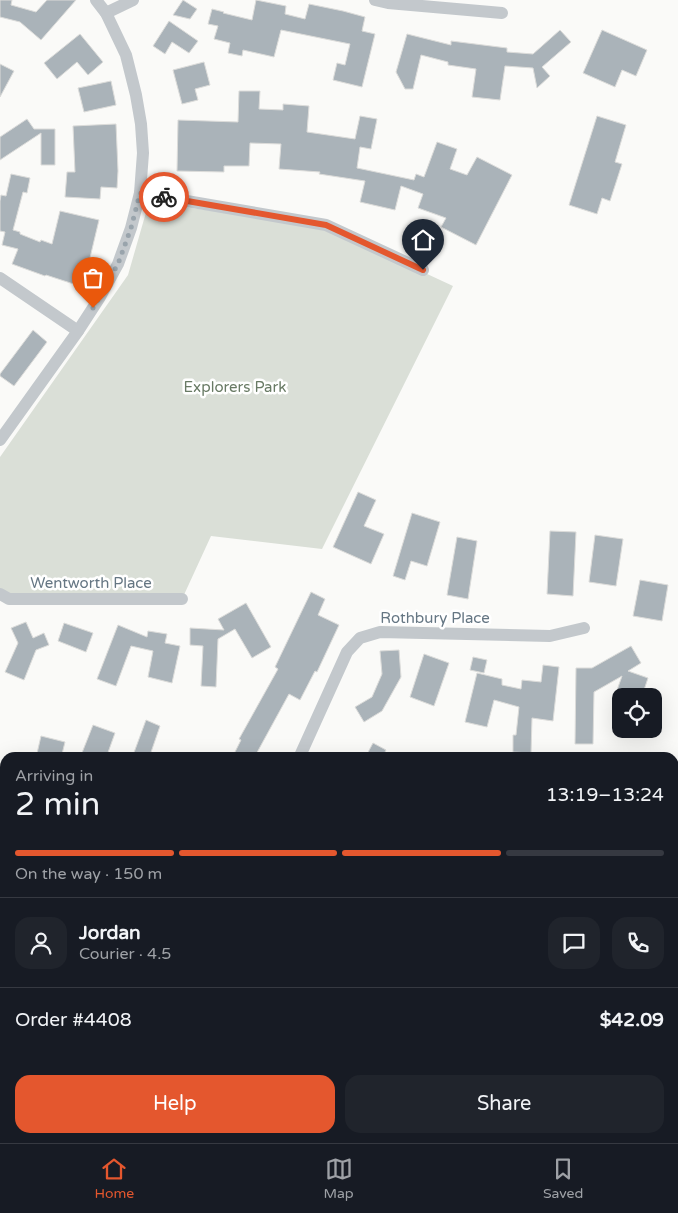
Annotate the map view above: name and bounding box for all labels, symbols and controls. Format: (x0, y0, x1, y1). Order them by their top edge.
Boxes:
courier (139, 172, 189, 222)
icon: bike (150, 183, 178, 211)
pin (402, 219, 444, 270)
icon: home (409, 226, 437, 254)
pin (72, 257, 114, 308)
icon: bag (79, 264, 107, 292)
park label: Explorers Park (184, 378, 286, 396)
street label: Wentworth Place (30, 574, 152, 592)
street label: Rothbury Place (380, 609, 490, 627)
map controls (612, 688, 662, 738)
button: locate (612, 688, 662, 738)
text: Arriving in (15, 766, 93, 786)
text: 13:19–13:24 (546, 784, 664, 806)
text: 2 min (15, 786, 100, 824)
text: On the way · 150 m (15, 864, 162, 884)
button: person (15, 917, 67, 969)
button: chat (548, 917, 600, 969)
button: phone (612, 917, 664, 969)
text: Jordan (79, 922, 141, 944)
text: Courier · 4.5 (79, 944, 171, 964)
text: Order #4408 (15, 1009, 132, 1031)
text: $42.09 (600, 1009, 664, 1031)
button: Help (15, 1075, 335, 1133)
button: Share (345, 1075, 664, 1133)
tab: Home (95, 1155, 134, 1202)
tab: Map (323, 1155, 354, 1202)
tab: Saved (543, 1155, 583, 1202)

